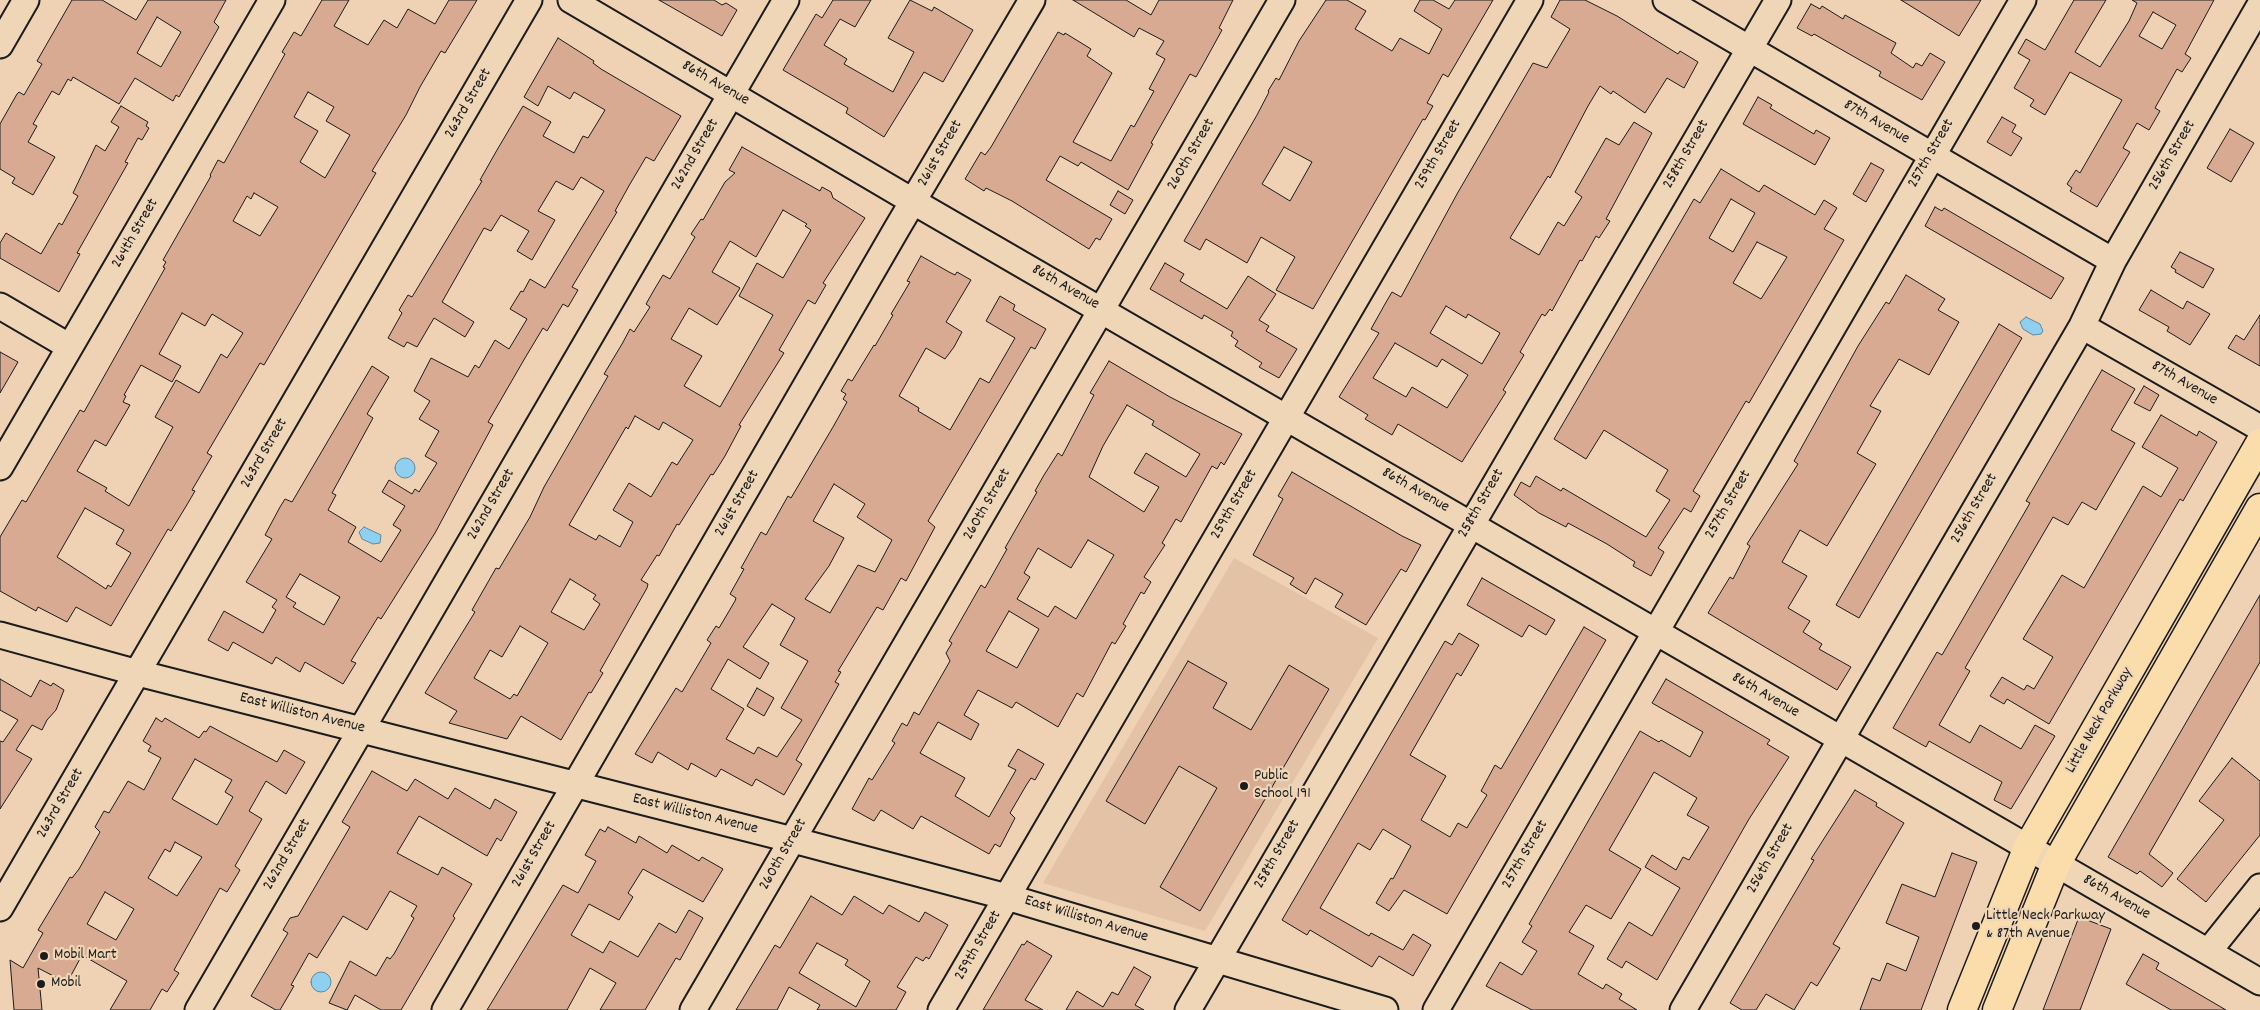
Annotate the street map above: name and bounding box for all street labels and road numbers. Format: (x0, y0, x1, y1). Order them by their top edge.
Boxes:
street label: 86th Avenue (678, 57, 752, 111)
street label: 263rd Street (441, 65, 497, 143)
street label: 87th Avenue (1839, 96, 1913, 150)
street label: 262nd Street (668, 116, 724, 194)
street label: 260th Street (1164, 116, 1220, 194)
street label: 257th Street (1905, 116, 1959, 192)
street label: 261st Street (914, 117, 968, 191)
street label: 259th Street (1411, 117, 1467, 193)
street label: 258th Street (1660, 117, 1714, 193)
street label: 256th Street (2145, 117, 2201, 195)
street label: 264th Street (108, 196, 164, 272)
street label: 86th Avenue (1028, 261, 1102, 315)
street label: 87th Avenue (2147, 357, 2221, 411)
street label: 263rd Street (237, 415, 293, 493)
street label: 86th Avenue (1378, 464, 1452, 518)
street label: 262nd Street (464, 466, 520, 544)
street label: 260th Street (960, 466, 1016, 544)
street label: 258th Street (1455, 466, 1509, 542)
street label: 261st Street (711, 467, 765, 541)
street label: 259th Street (1207, 467, 1263, 543)
street label: 257th Street (1702, 467, 1756, 543)
street label: 256th Street (1947, 470, 2003, 548)
street label: Little Neck Parkway (2062, 665, 2138, 777)
street label: 86th Avenue (1728, 669, 1802, 723)
street label: East Williston Avenue (237, 689, 367, 739)
street label: 263rd Street (33, 765, 89, 843)
street label: East Williston Avenue (630, 790, 760, 840)
street label: 262nd Street (260, 816, 316, 894)
street label: 260th Street (756, 816, 812, 894)
street label: 258th Street (1251, 817, 1305, 893)
street label: 257th Street (1499, 817, 1553, 893)
street label: 261st Street (508, 818, 562, 892)
street label: 256th Street (1743, 820, 1799, 898)
street label: 86th Avenue (2079, 871, 2153, 925)
street label: East Williston Avenue (1022, 892, 1150, 948)
street label: 259th Street (951, 908, 1007, 984)

